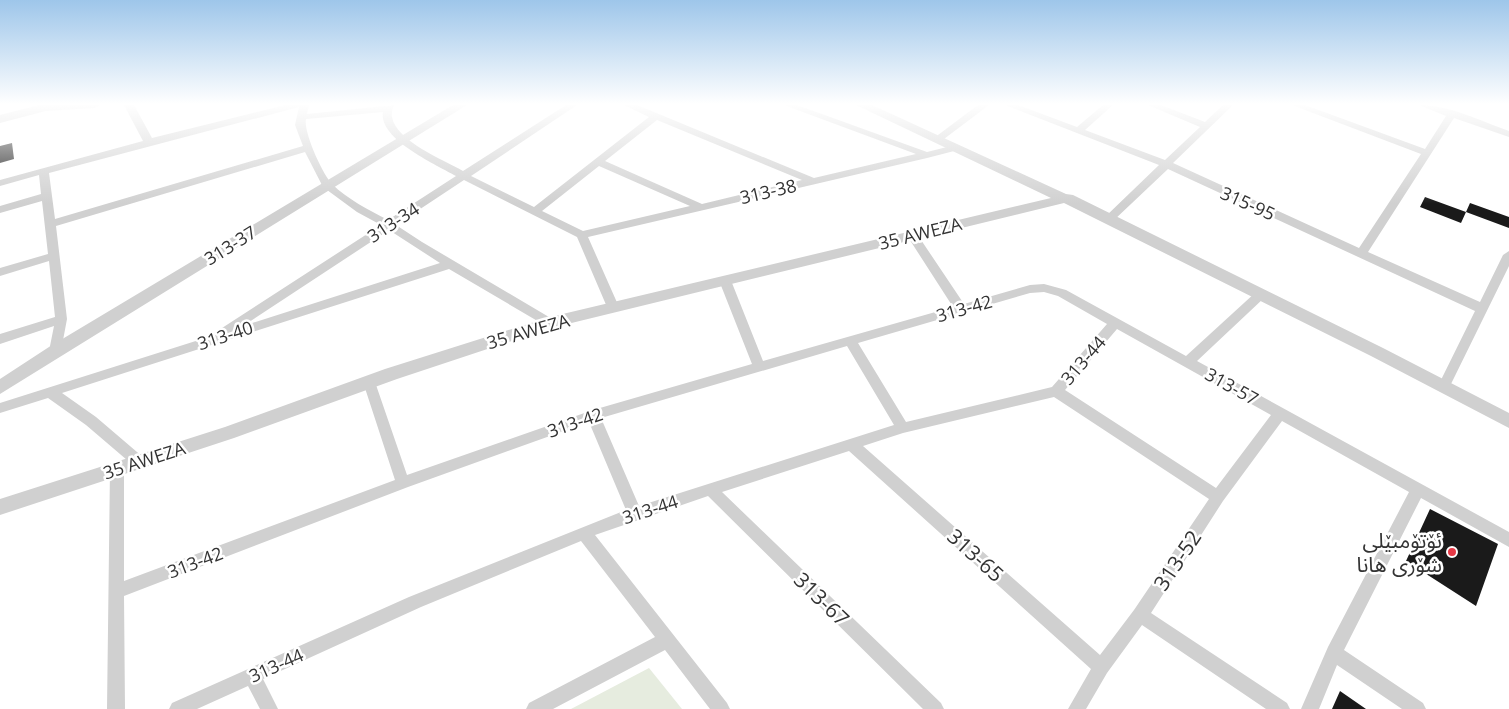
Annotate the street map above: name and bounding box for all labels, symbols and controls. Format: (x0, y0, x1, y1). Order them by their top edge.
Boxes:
street label: 313-38 (737, 173, 799, 209)
street label: 315-95 (1217, 180, 1279, 226)
street label: 313-34 (362, 196, 424, 248)
street label: 35 AWEZA (876, 211, 965, 255)
street label: 313-37 (199, 220, 261, 270)
street label: 313-42 (933, 289, 995, 327)
street label: 35 AWEZA (484, 308, 573, 354)
street label: 313-40 (194, 315, 256, 355)
street label: 313-44 (1055, 331, 1111, 389)
street label: 313-57 (1201, 362, 1263, 410)
street label: 313-42 (544, 401, 606, 443)
street label: 35 AWEZA (100, 435, 189, 485)
street label: 313-44 (619, 489, 681, 529)
street label: 313-65 (942, 522, 1010, 588)
street label: 313-52 (1147, 524, 1207, 596)
place label: ئۆتۆمبێلی شۆری هانا (1357, 526, 1442, 578)
street label: 313-42 (164, 541, 226, 583)
marker: ئۆتۆمبێلی شۆری هانا (1446, 546, 1458, 558)
street label: 313-67 (788, 566, 856, 632)
street label: 313-44 (245, 642, 307, 688)

